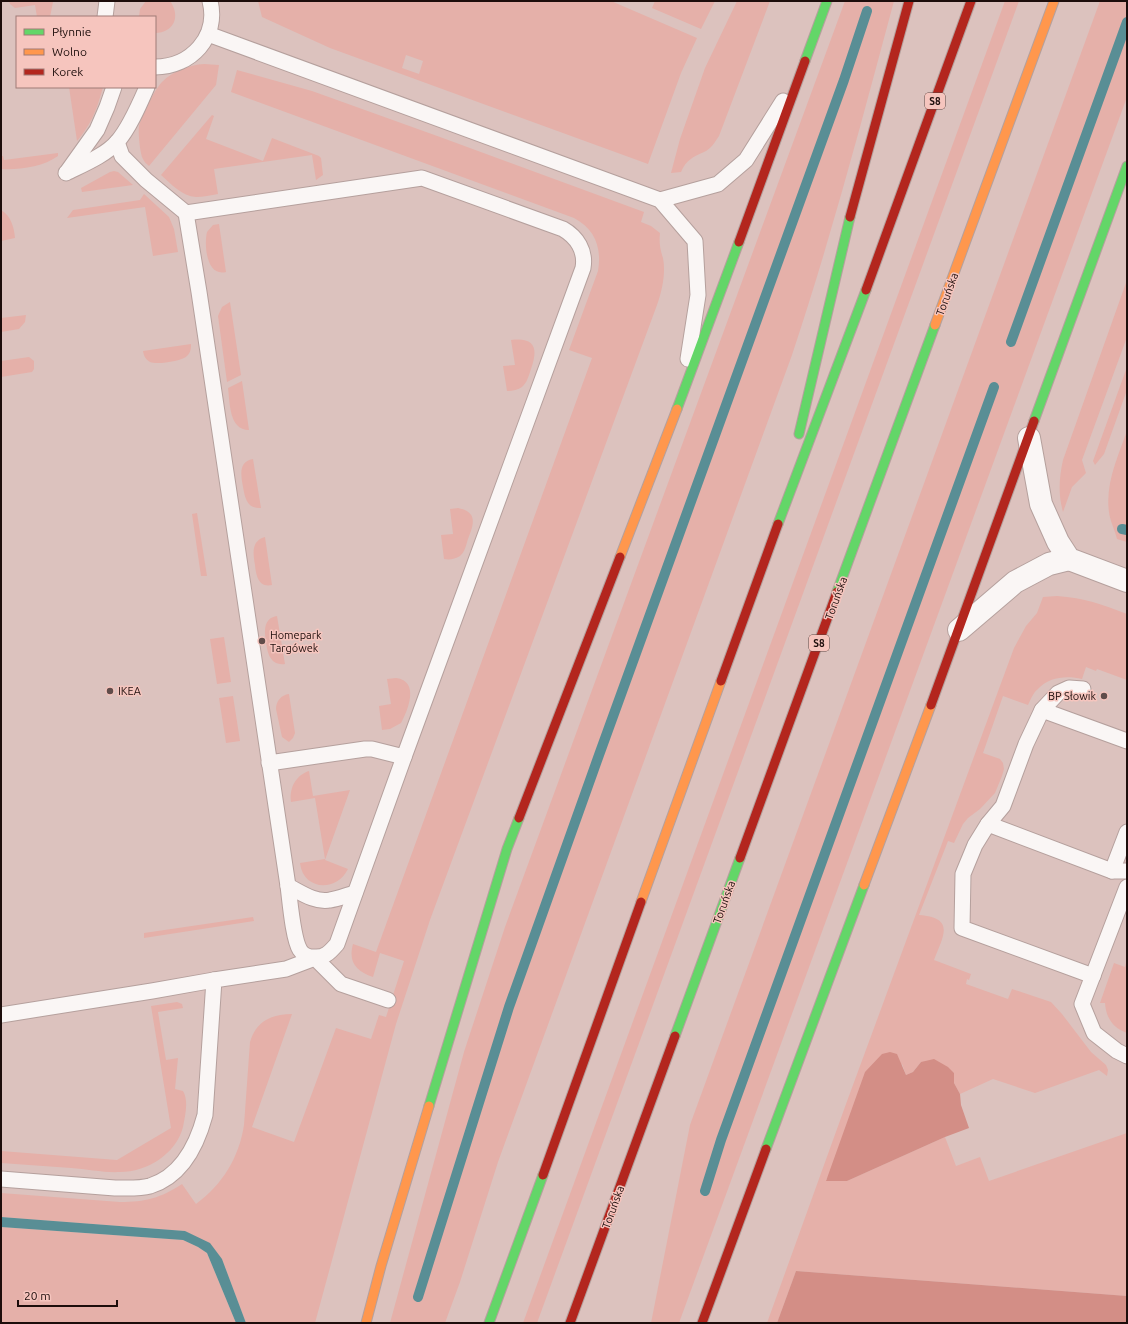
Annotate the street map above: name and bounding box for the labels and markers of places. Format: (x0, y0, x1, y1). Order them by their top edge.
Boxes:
place label: Homepark Targówek (270, 629, 322, 654)
marker: Homepark Targówek (257, 636, 267, 646)
place label: IKEA (118, 685, 142, 697)
marker: IKEA (105, 686, 115, 696)
place label: BP Słowik (1048, 690, 1096, 702)
marker: BP Słowik (1099, 691, 1109, 701)

